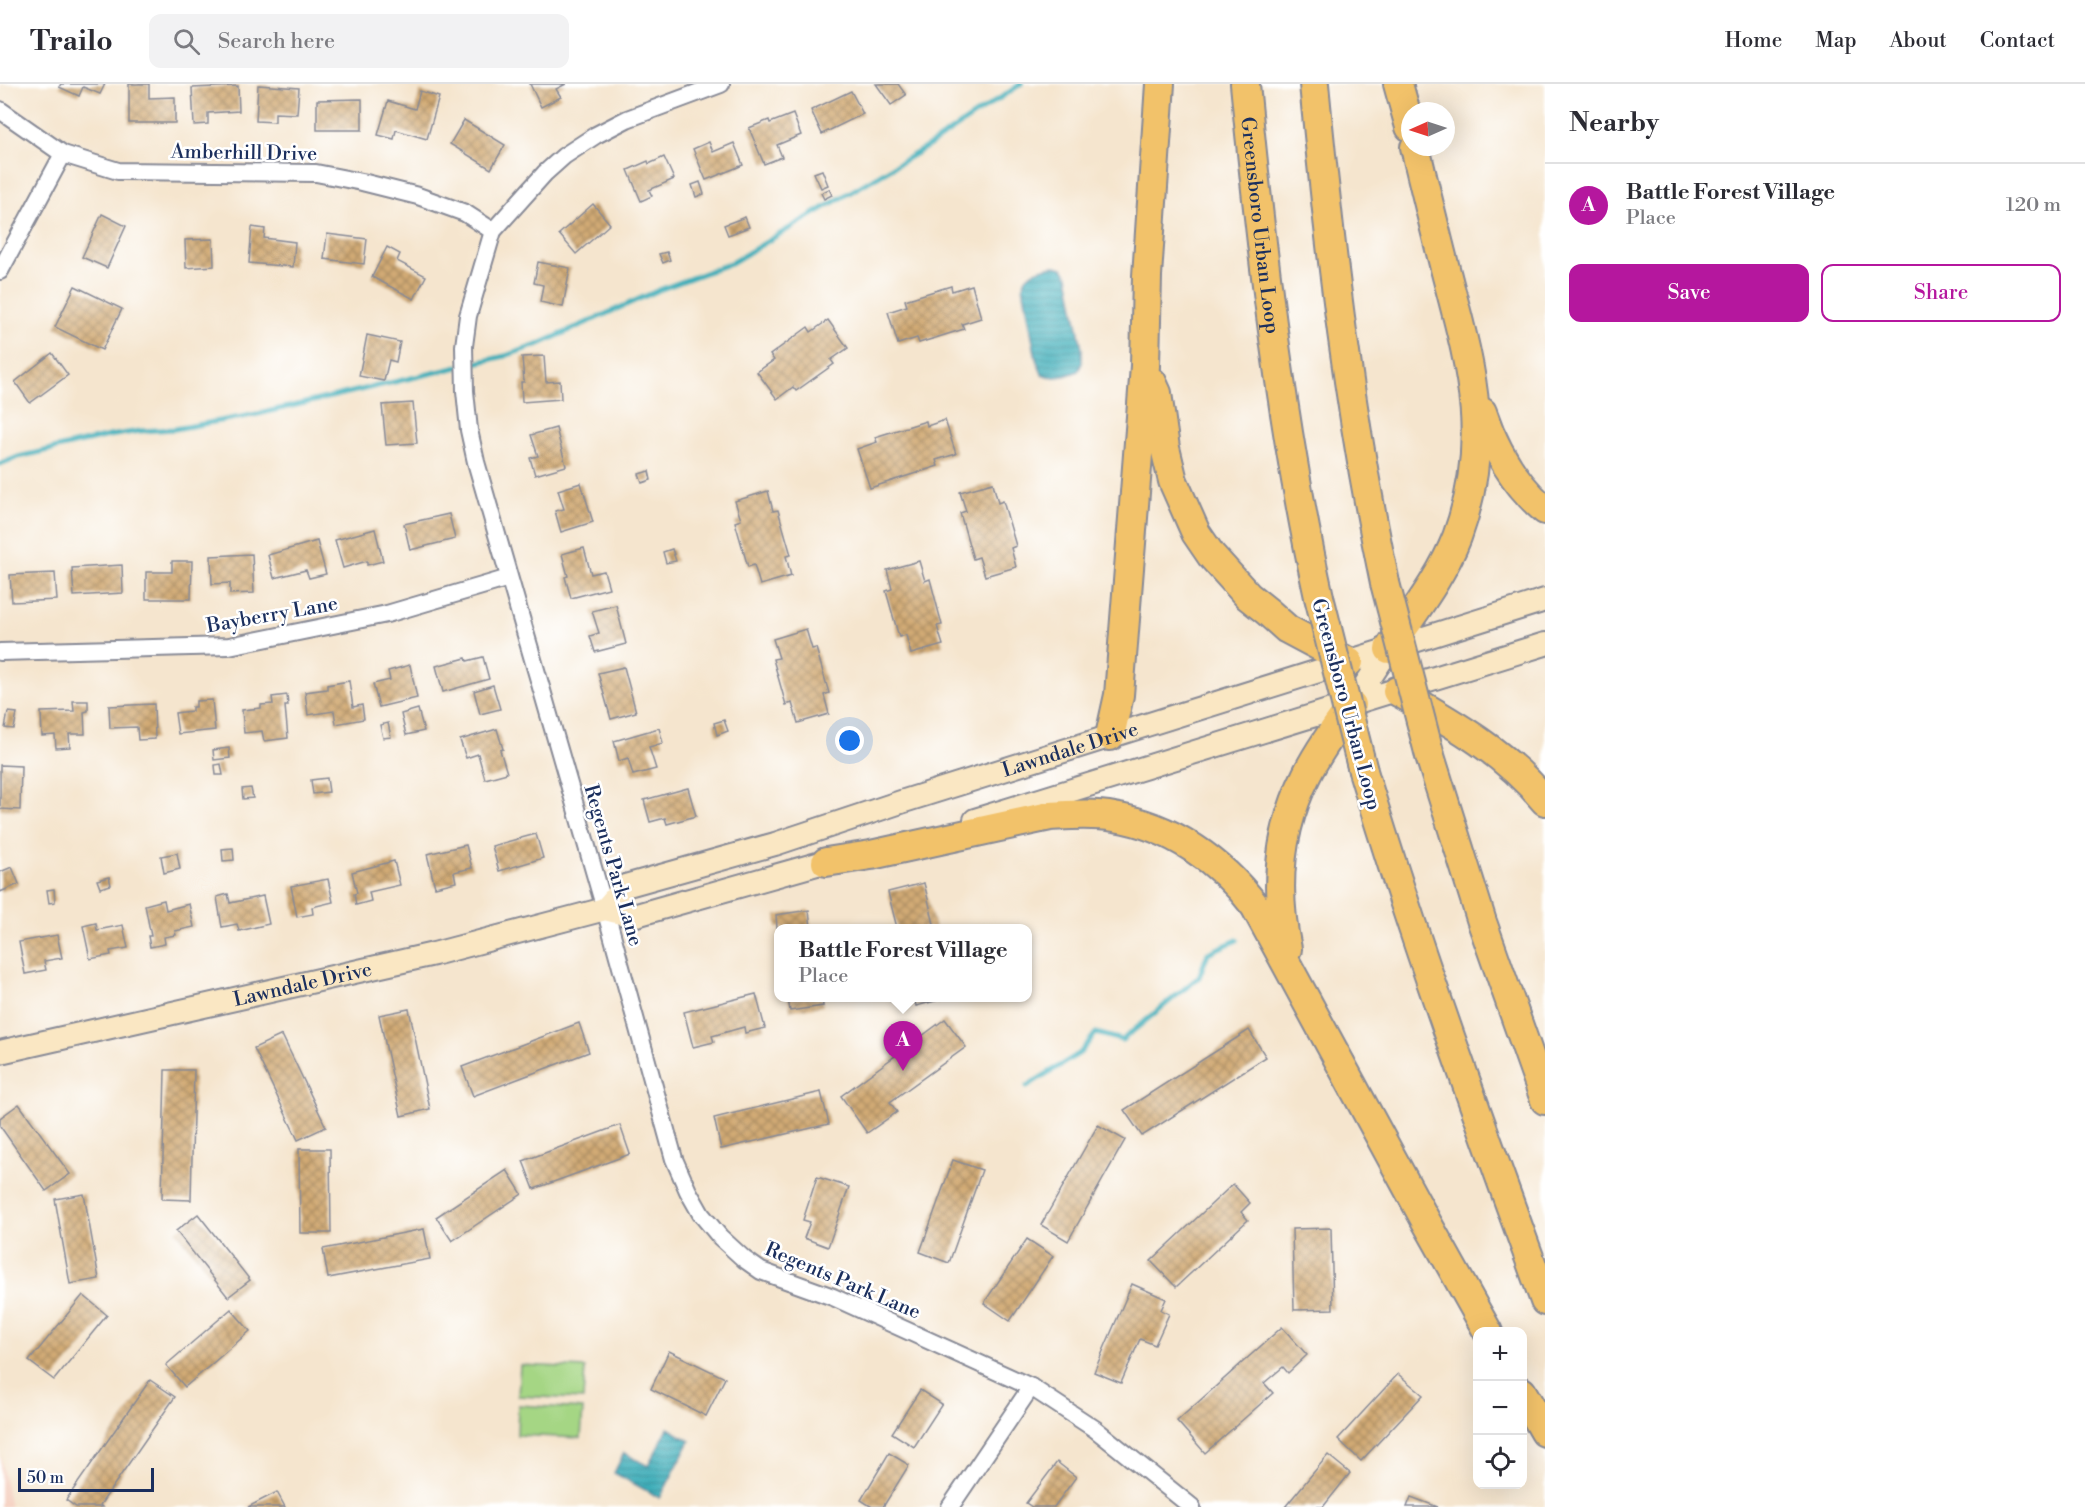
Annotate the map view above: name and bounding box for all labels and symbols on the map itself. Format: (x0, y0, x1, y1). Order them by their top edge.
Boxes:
north arrow (1401, 102, 1455, 156)
street label: Greensboro Urban Loop (1234, 116, 1284, 335)
street label: Amberhill Drive (170, 140, 317, 167)
street label: Bayberry Lane (204, 592, 340, 639)
street label: Greensboro Urban Loop (1305, 596, 1386, 813)
street label: Lawndale Drive (999, 717, 1142, 784)
your location (835, 726, 864, 755)
street label: Regents Park Lane (578, 782, 648, 949)
street label: Lawndale Drive (231, 957, 375, 1013)
pin: A (884, 1022, 922, 1071)
street label: Regents Park Lane (761, 1237, 924, 1326)
scale bar (18, 1465, 154, 1492)

